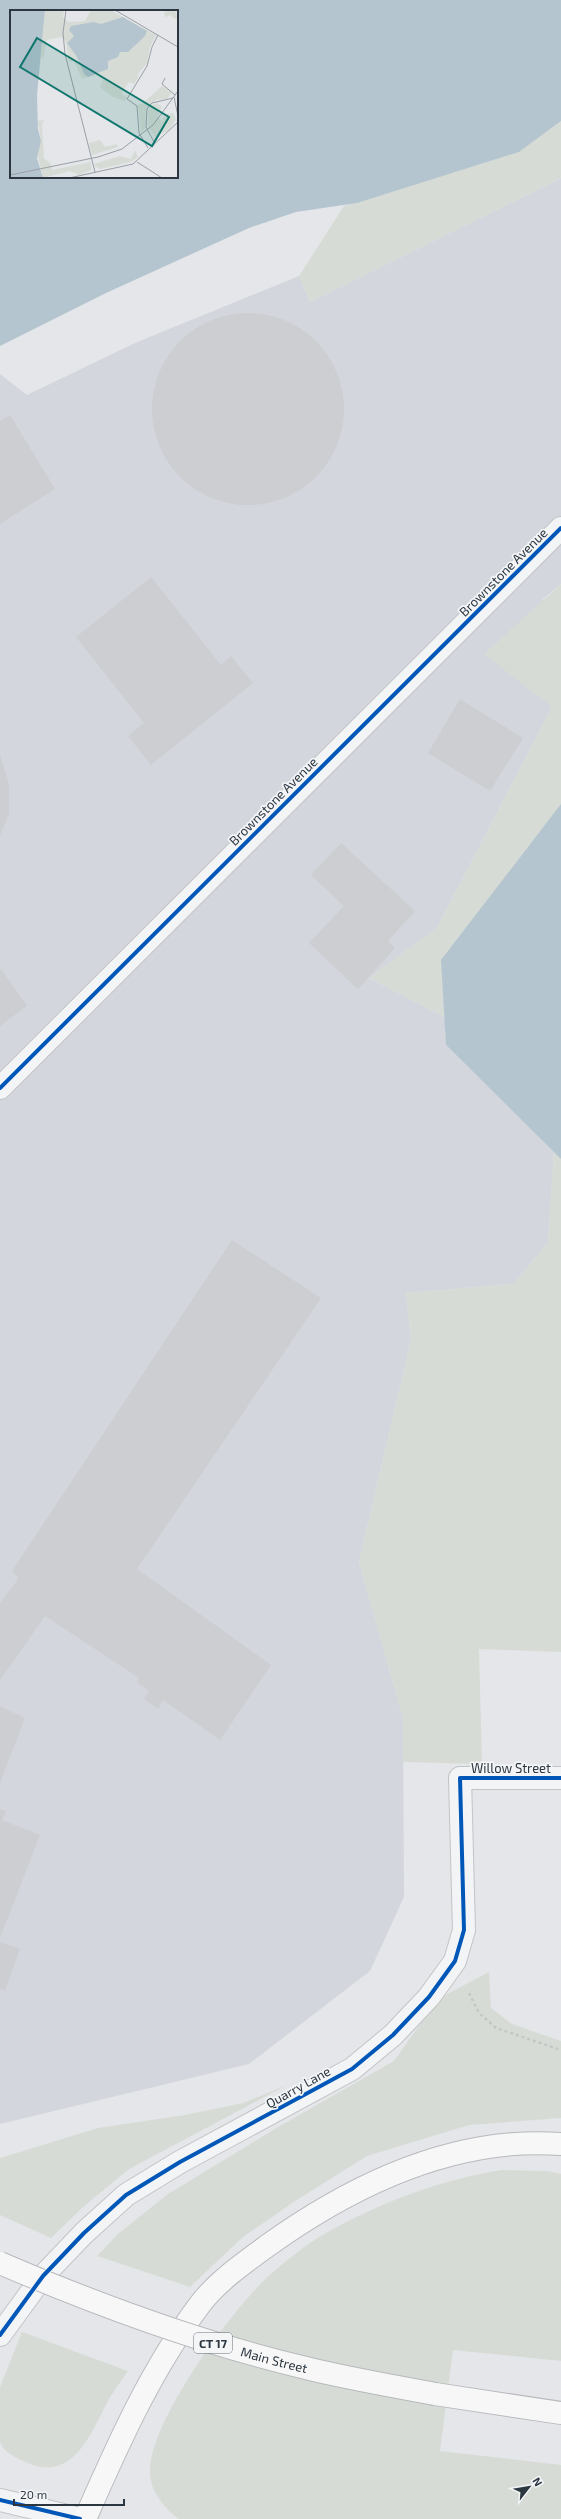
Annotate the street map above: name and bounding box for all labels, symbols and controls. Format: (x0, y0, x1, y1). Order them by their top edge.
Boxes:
inset map (10, 10, 178, 178)
street label: Brownstone Avenue (456, 524, 551, 619)
street label: Brownstone Avenue (226, 753, 321, 848)
street label: Willow Street (471, 1760, 551, 1776)
street label: Quarry Lane (263, 2063, 333, 2111)
road number: CT 17 (194, 2333, 232, 2353)
street label: Main Street (239, 2343, 309, 2376)
north arrow (509, 2467, 549, 2507)
text: N (530, 2475, 546, 2488)
scale bar (14, 2481, 124, 2507)
text: 20 m (20, 2487, 47, 2501)

